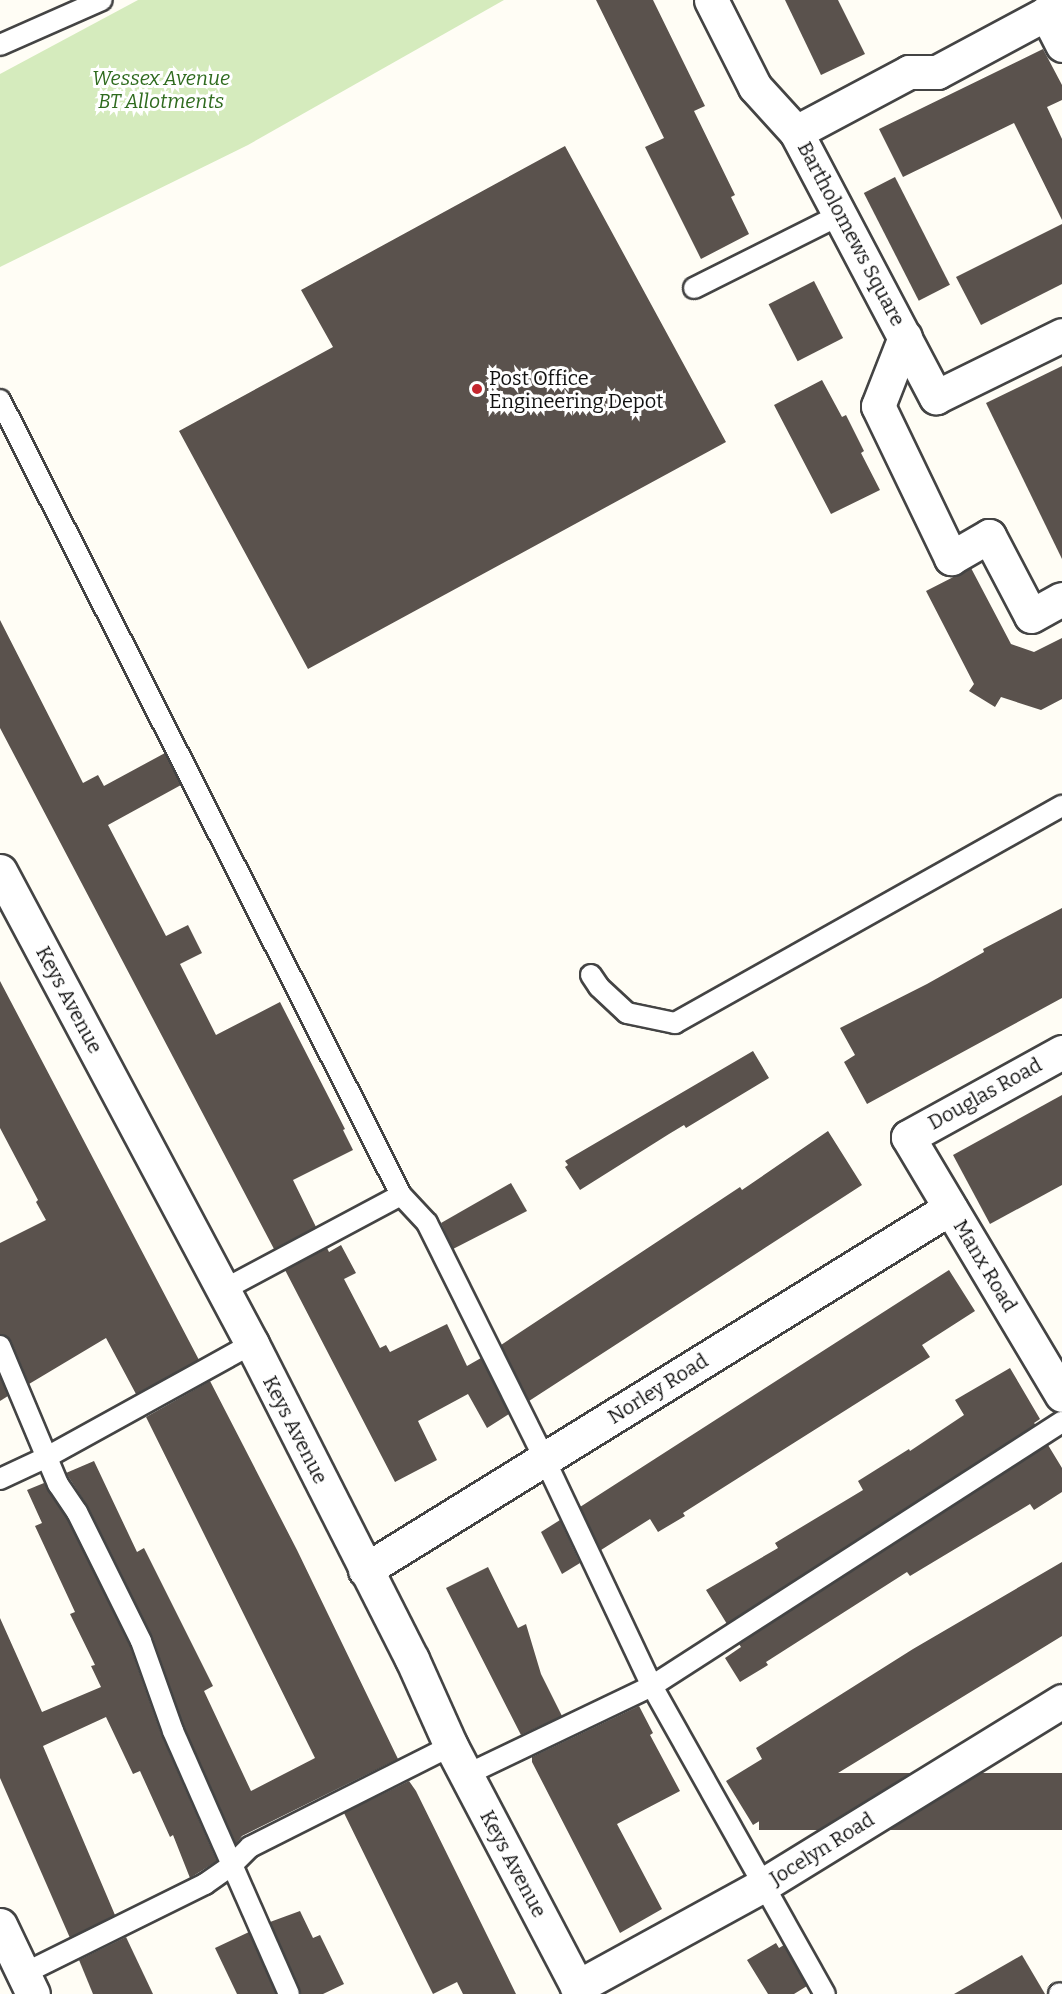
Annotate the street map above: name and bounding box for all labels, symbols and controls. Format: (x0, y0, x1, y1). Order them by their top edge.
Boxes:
park label: Wessex Avenue BT Allotments (92, 66, 230, 113)
street label: Bartholomews Square (792, 138, 910, 330)
place label: Post Office Engineering Depot (489, 366, 663, 413)
marker: Post Office Engineering Depot (470, 382, 484, 396)
street label: Keys Avenue (31, 942, 107, 1058)
street label: Douglas Road (924, 1053, 1046, 1135)
street label: Manx Road (948, 1216, 1022, 1316)
street label: Norley Road (604, 1349, 712, 1429)
street label: Keys Avenue (258, 1372, 332, 1488)
street label: Keys Avenue (475, 1806, 551, 1922)
street label: Jocelyn Road (765, 1807, 879, 1891)

